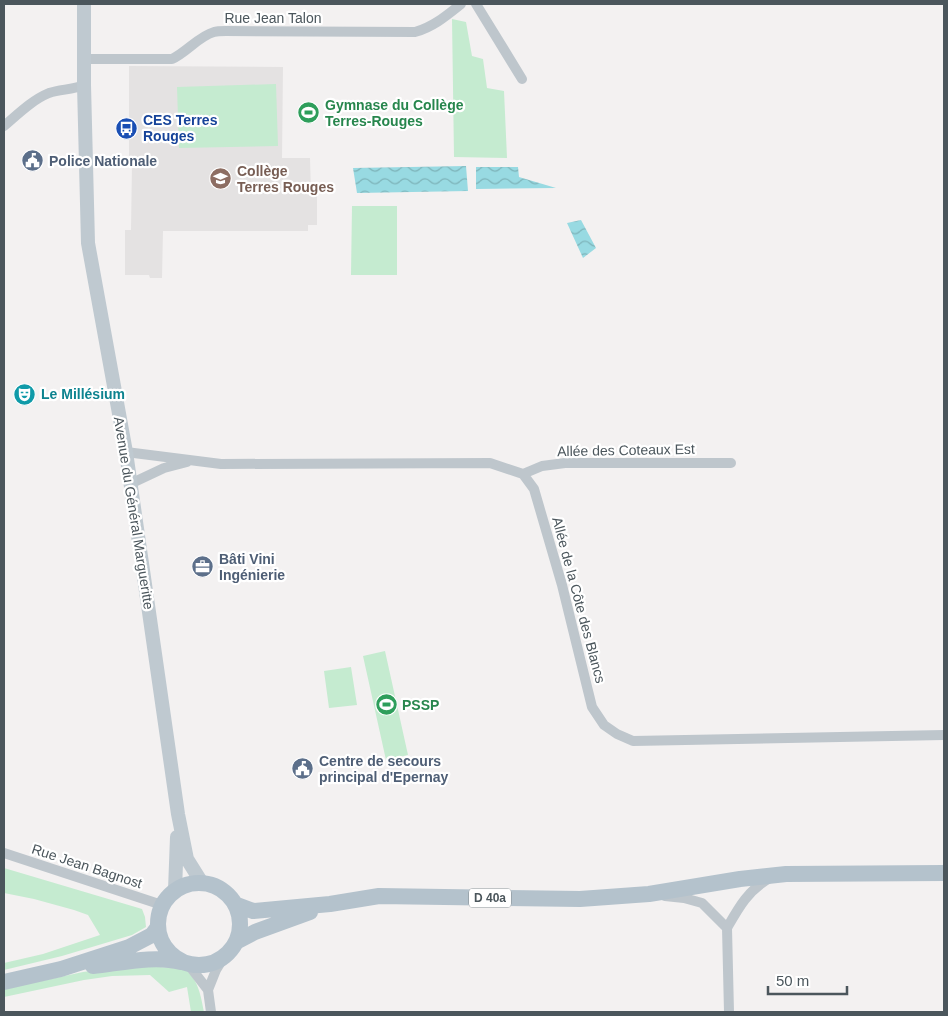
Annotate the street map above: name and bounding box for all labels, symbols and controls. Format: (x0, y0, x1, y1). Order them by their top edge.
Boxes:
street label: Rue Jean Talon (224, 10, 322, 26)
place label: Gymnase du Collège Terres-Rouges (325, 97, 464, 129)
sports icon: Gymnase du Collège Terres-Rouges (297, 101, 321, 125)
place label: CES Terres Rouges (143, 112, 218, 144)
bus stop icon: CES Terres Rouges (115, 116, 139, 140)
public building icon: Police Nationale (21, 149, 45, 173)
place label: Police Nationale (49, 153, 157, 169)
place label: Collège Terres Rouges (237, 163, 334, 195)
school or university icon: Collège Terres Rouges (209, 167, 233, 191)
theatre icon: Le Millésium (13, 382, 37, 406)
place label: Le Millésium (41, 386, 125, 402)
street label: Avenue du Général Margueritte (111, 415, 157, 611)
street label: Allée des Coteaux Est (557, 441, 695, 459)
street label: Allée de la Côte des Blancs (549, 515, 609, 685)
place label: Bâti Vini Ingénierie (219, 551, 285, 583)
office icon: Bâti Vini Ingénierie (191, 555, 215, 579)
sports icon: PSSP (374, 693, 398, 717)
place label: PSSP (402, 697, 439, 713)
place label: Centre de secours principal d'Epernay (319, 753, 449, 785)
public building icon: Centre de secours principal d'Epernay (291, 757, 315, 781)
street label: Rue Jean Bagnost (30, 841, 144, 891)
road number: D 40a (469, 888, 511, 908)
scale bar (768, 964, 847, 996)
text: 50 m (776, 972, 809, 989)

